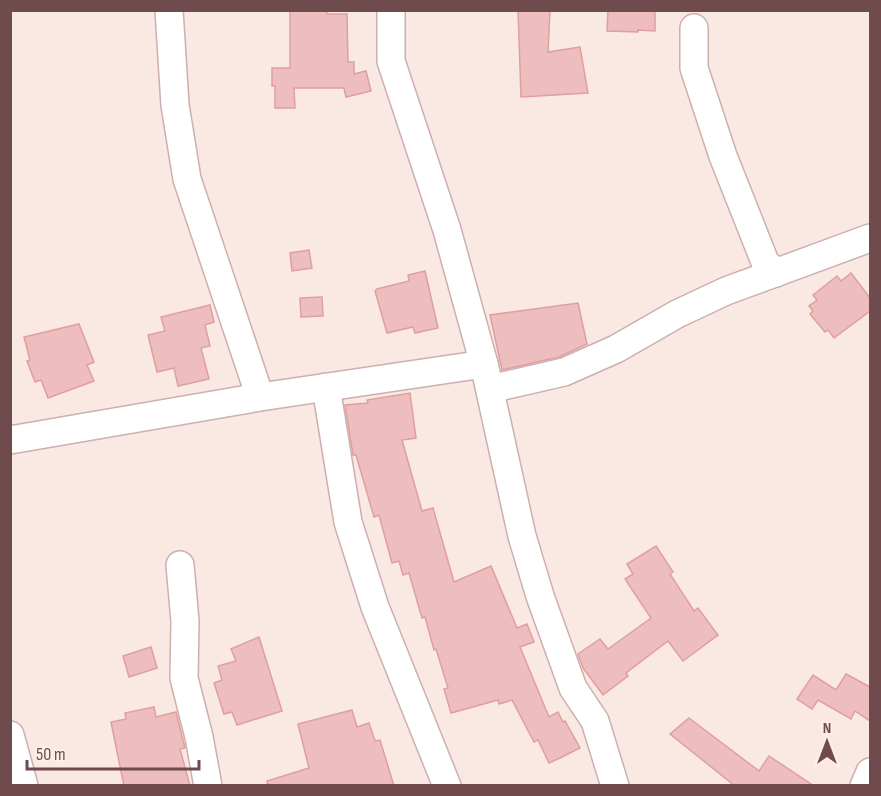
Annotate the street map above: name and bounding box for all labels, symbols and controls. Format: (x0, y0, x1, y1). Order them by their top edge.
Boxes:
north arrow (797, 712, 857, 772)
text: N (823, 719, 831, 738)
scale bar (27, 733, 200, 771)
text: 50 m (36, 744, 66, 765)

